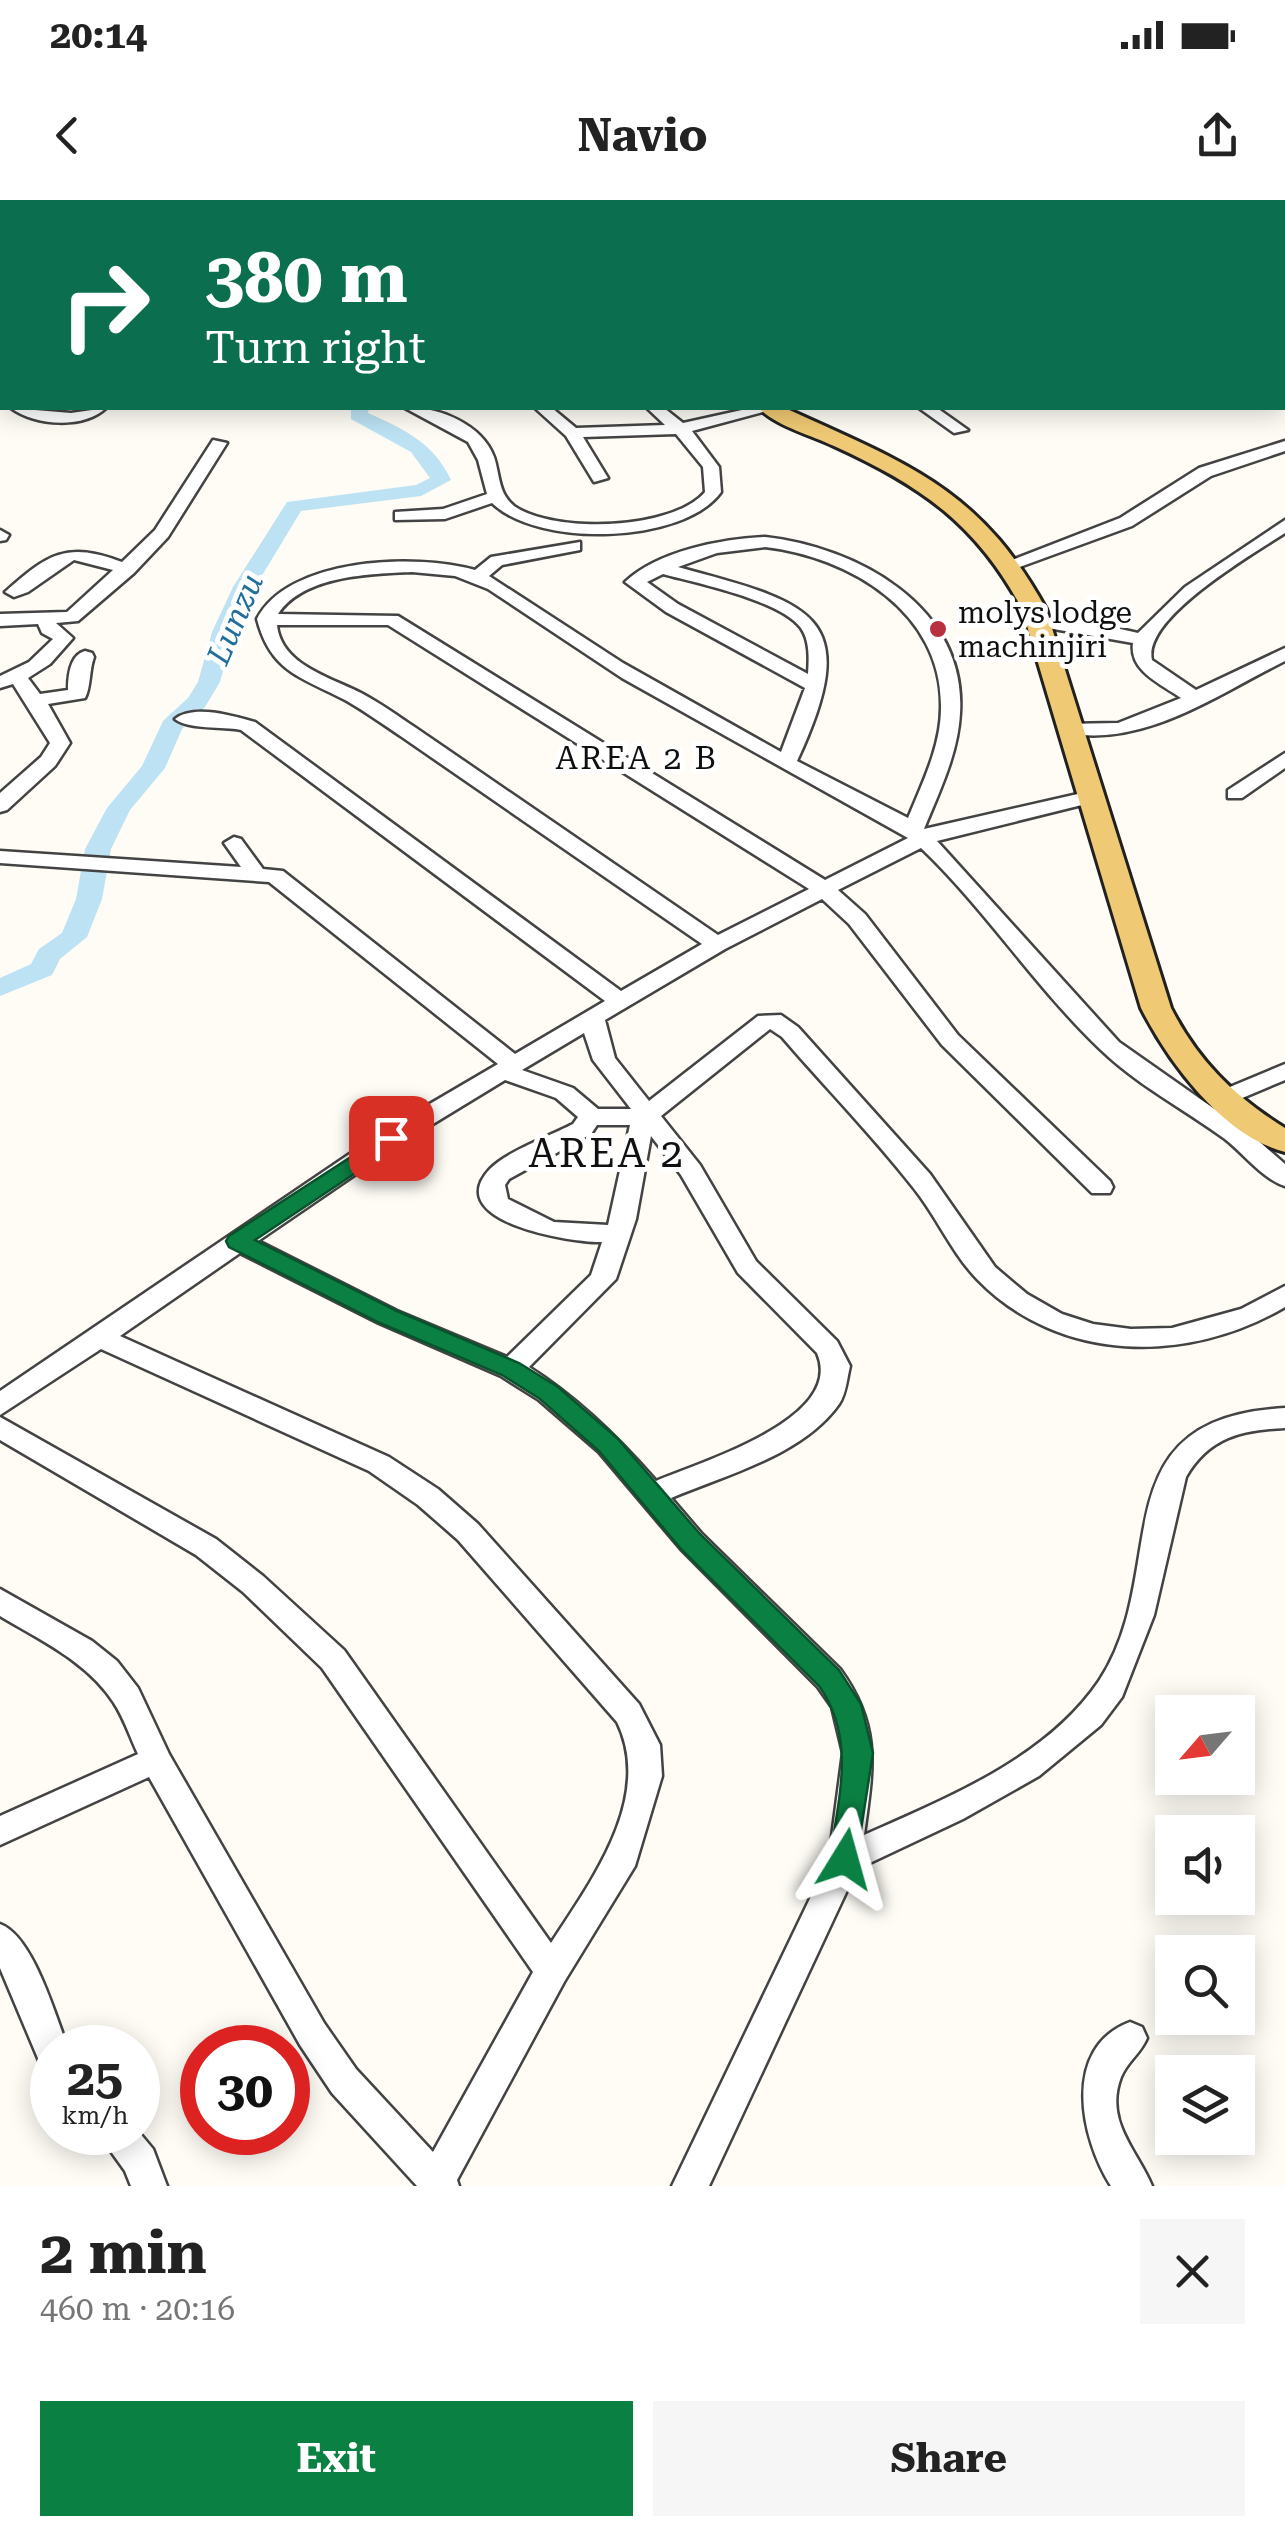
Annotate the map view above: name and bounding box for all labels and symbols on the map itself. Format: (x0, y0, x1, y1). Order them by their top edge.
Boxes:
water label: Lunzu (199, 568, 271, 671)
place label: molys lodge machinjiri (958, 595, 1132, 664)
marker: molys lodge machinjiri (927, 618, 949, 640)
district label: AREA 2 B (555, 739, 719, 777)
pin (349, 1096, 434, 1181)
district label: AREA 2 (529, 1130, 685, 1177)
north arrow (1155, 1695, 1255, 1795)
position arrow (793, 1807, 897, 1911)
speed limit sign: 30 (180, 2025, 310, 2155)

